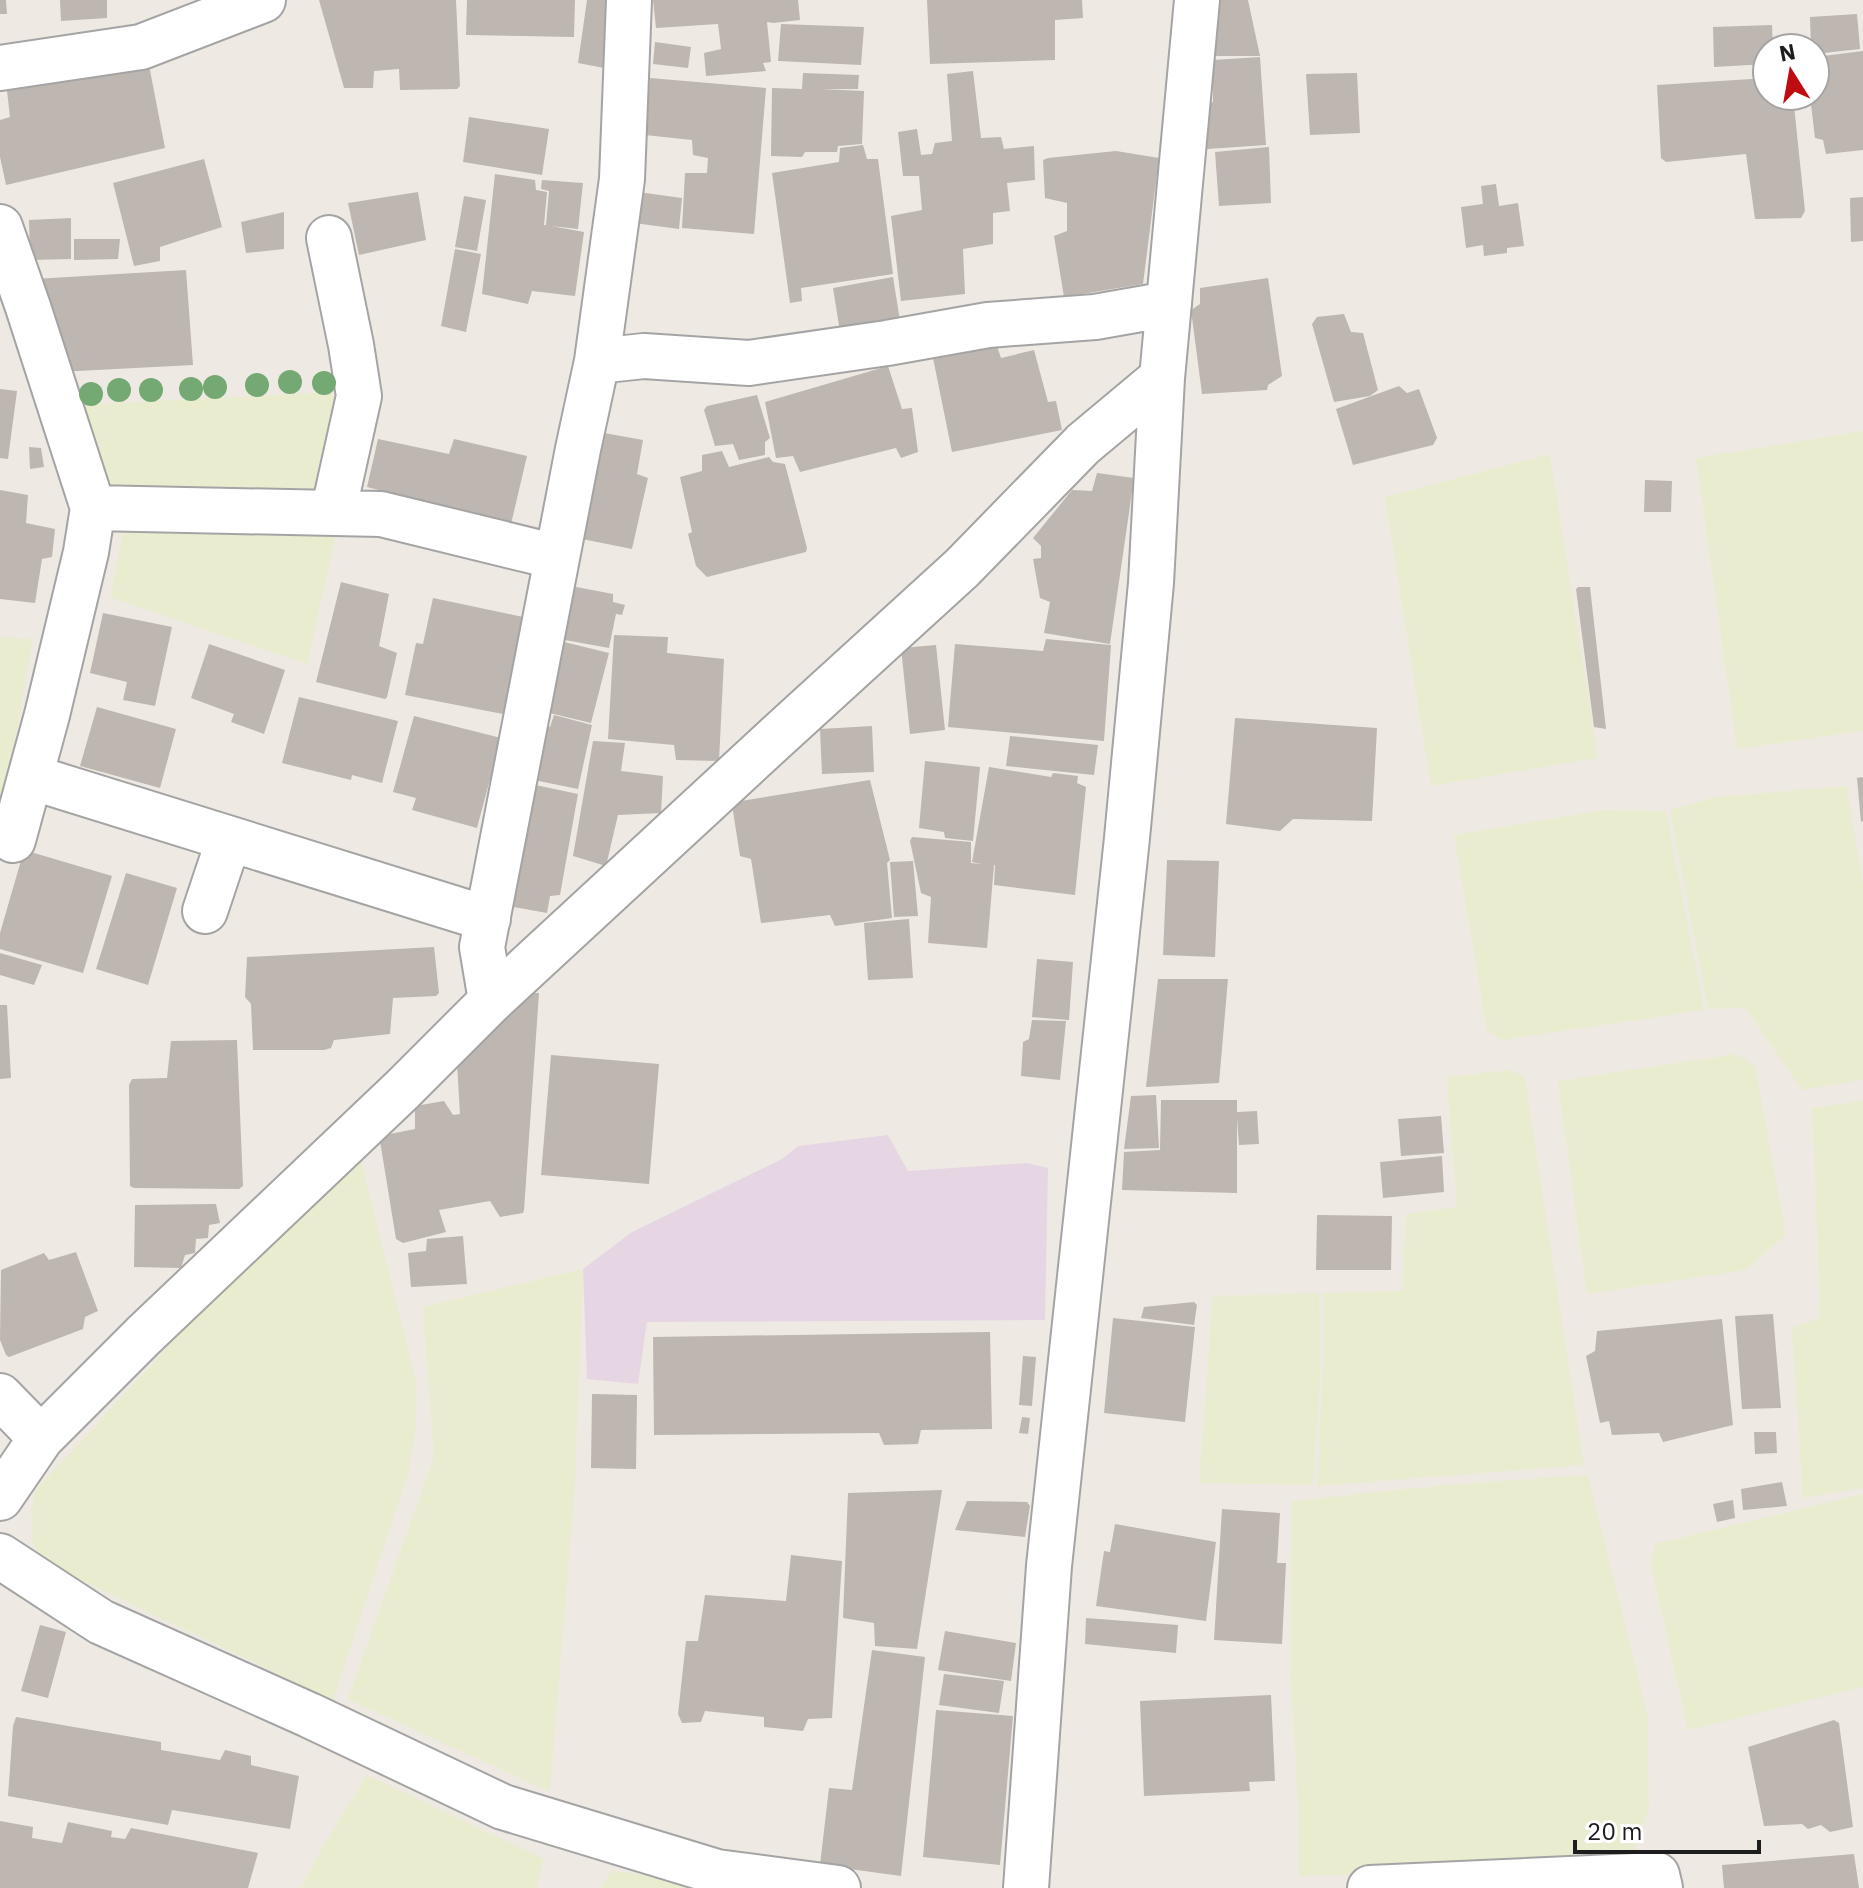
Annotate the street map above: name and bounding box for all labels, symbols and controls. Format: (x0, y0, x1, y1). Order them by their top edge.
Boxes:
north arrow (1751, 32, 1831, 112)
text: N (1776, 36, 1798, 68)
scale bar (1575, 1804, 1759, 1854)
text: 20 m (1587, 1815, 1642, 1847)

